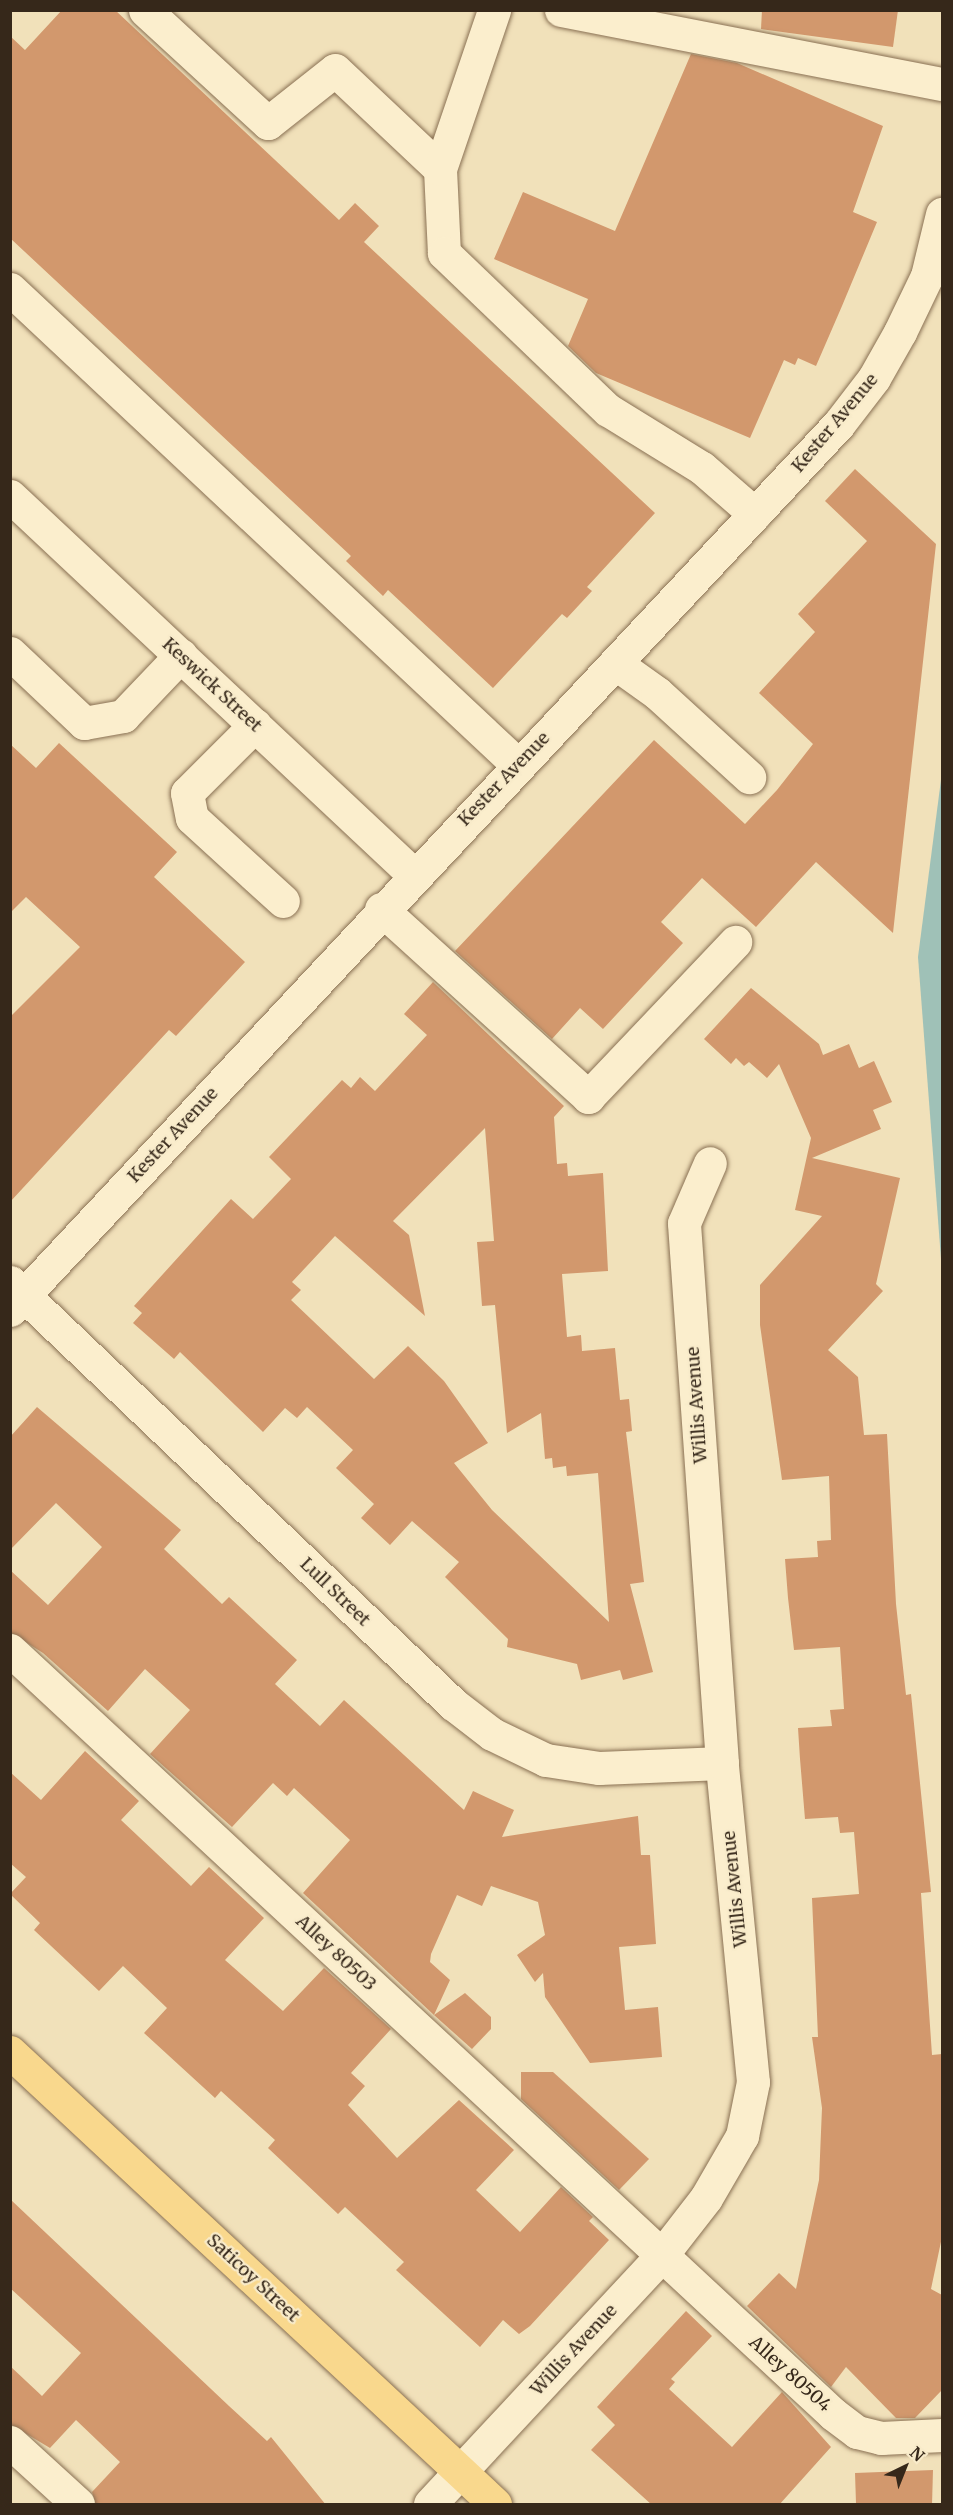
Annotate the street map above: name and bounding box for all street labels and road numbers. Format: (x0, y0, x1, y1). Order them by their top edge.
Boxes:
street label: Kester Avenue (787, 369, 883, 477)
street label: Keswick Street (158, 633, 266, 737)
street label: Kester Avenue (454, 727, 554, 831)
street label: Kester Avenue (123, 1083, 223, 1187)
street label: Willis Avenue (682, 1346, 712, 1464)
street label: Lull Street (295, 1553, 375, 1631)
street label: Willis Avenue (718, 1830, 752, 1948)
street label: Alley 80503 (292, 1911, 380, 1995)
street label: Saticoy Street (202, 2230, 304, 2326)
street label: Willis Avenue (526, 2300, 622, 2400)
street label: Alley 80504 (745, 2332, 835, 2416)

